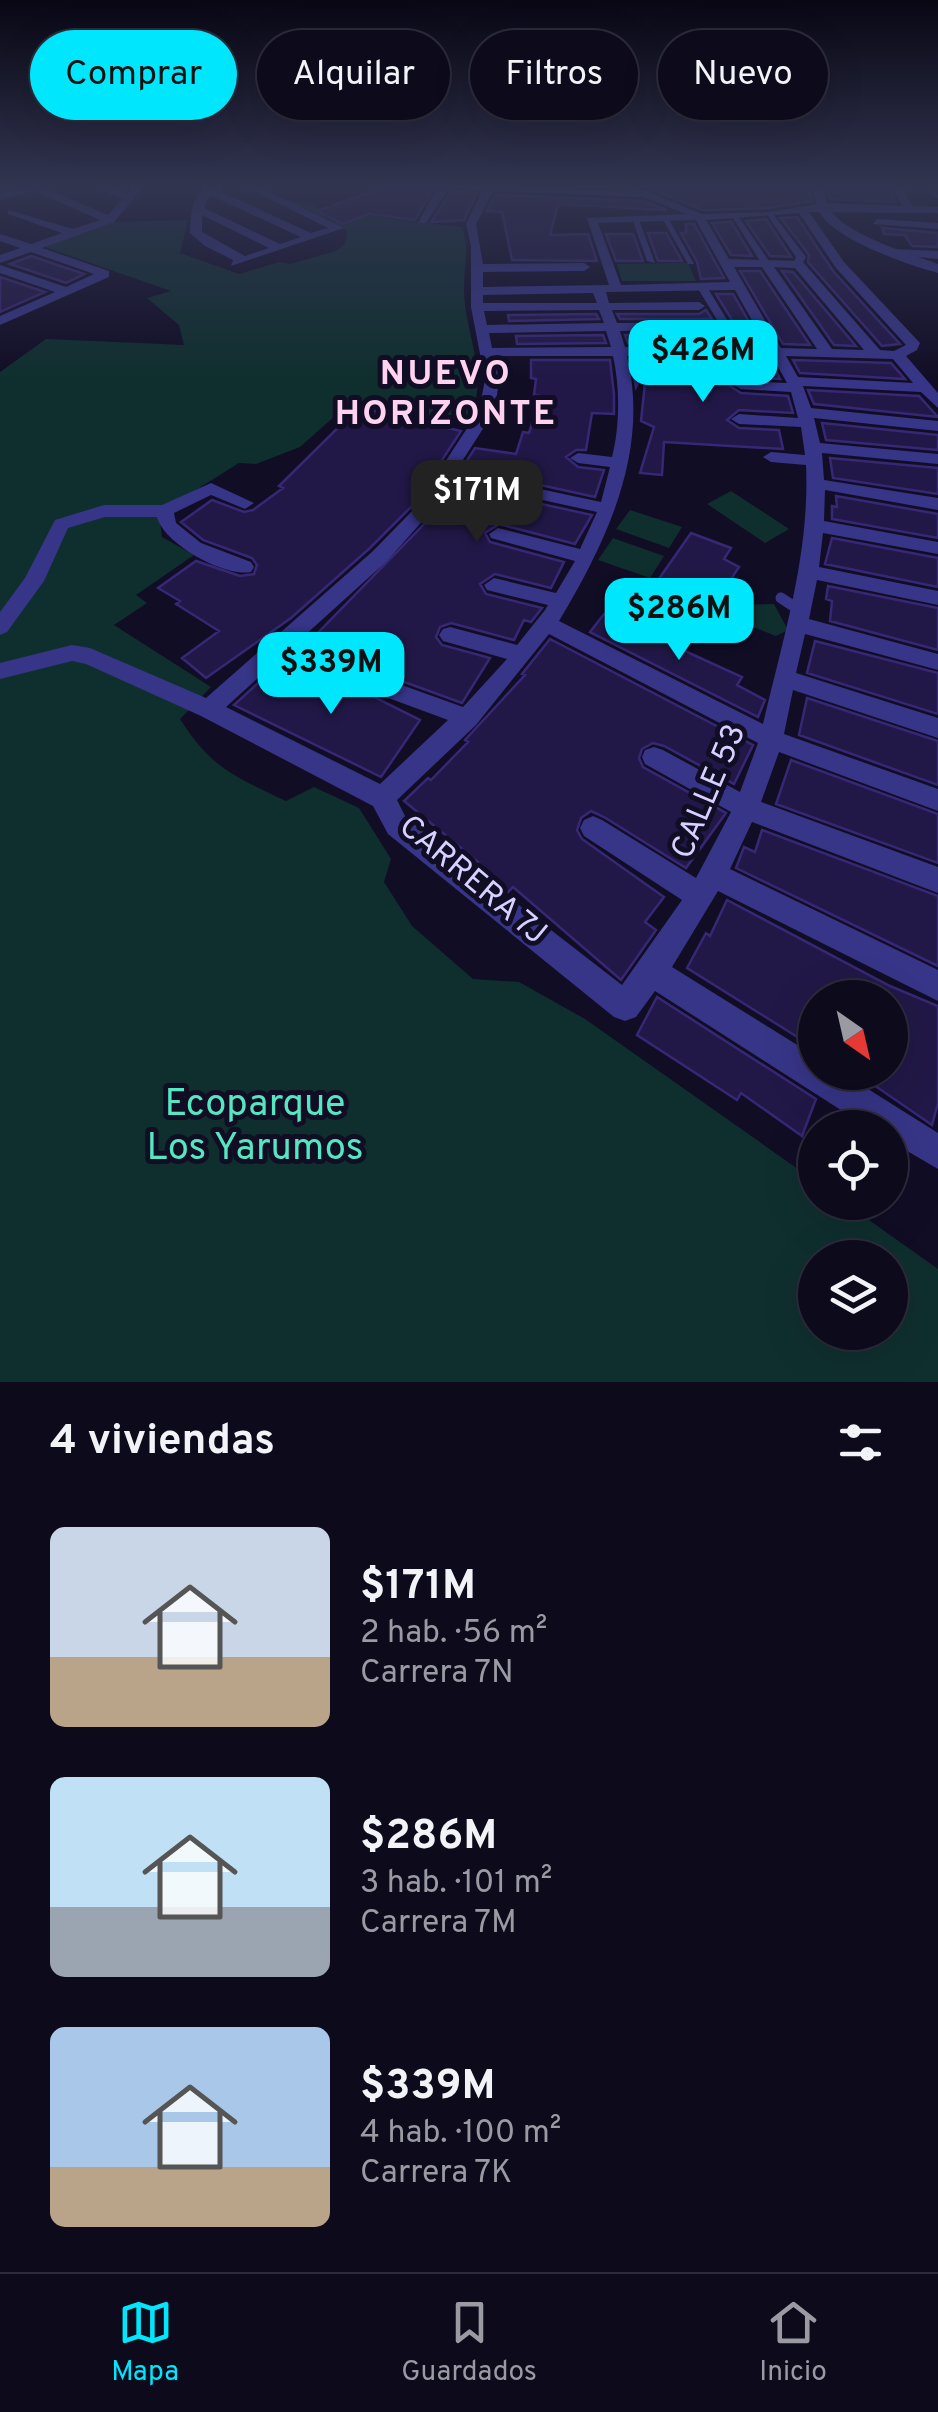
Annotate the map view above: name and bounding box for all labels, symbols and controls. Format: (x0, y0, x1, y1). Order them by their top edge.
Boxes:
chip: Comprar (30, 30, 237, 120)
chip: Alquilar (257, 30, 450, 120)
chip: Filtros (470, 30, 638, 120)
chip: Nuevo (658, 30, 828, 120)
pin: $426M (633, 320, 773, 405)
text: $426M (650, 332, 756, 372)
district label: NUEVO HORIZONTE (335, 353, 557, 437)
pin: $171M (407, 460, 547, 545)
text: $171M (433, 472, 521, 512)
pin: $286M (609, 578, 749, 663)
text: $286M (627, 590, 731, 630)
pin: $339M (261, 632, 401, 717)
text: $339M (279, 644, 383, 684)
street label: CALLE 53 (664, 718, 756, 866)
street label: CARRERA 7J (390, 808, 554, 954)
north arrow (798, 980, 908, 1090)
map controls (798, 980, 908, 1350)
park label: Ecoparque Los Yarumos (147, 1081, 363, 1174)
button: locate (798, 1110, 908, 1220)
button: layers (798, 1240, 908, 1350)
icon: filters (833, 1415, 888, 1470)
text: 4 viviendas (50, 1416, 275, 1469)
text: $171M (360, 1561, 476, 1614)
icon: home (130, 1567, 250, 1687)
text: 2 hab. · 56 m² (360, 1614, 547, 1654)
text: Carrera 7N (360, 1654, 514, 1694)
text: $286M (360, 1811, 497, 1864)
icon: home (130, 1817, 250, 1937)
text: 3 hab. · 101 m² (360, 1864, 552, 1904)
text: Carrera 7M (360, 1904, 517, 1944)
text: $339M (360, 2061, 495, 2114)
icon: home (130, 2067, 250, 2187)
text: 4 hab. · 100 m² (360, 2114, 561, 2154)
text: Carrera 7K (360, 2154, 512, 2194)
tab: Mapa (111, 2295, 179, 2391)
tab: Guardados (401, 2295, 537, 2391)
tab: Inicio (759, 2295, 827, 2391)

